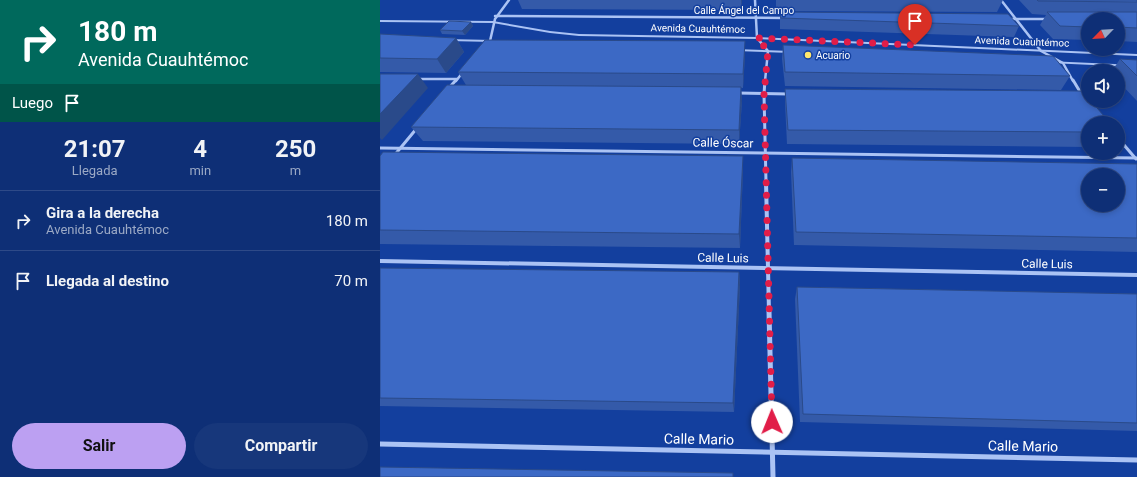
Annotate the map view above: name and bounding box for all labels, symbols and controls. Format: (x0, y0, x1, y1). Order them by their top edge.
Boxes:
street label: Calle Ángel del Campo (694, 4, 794, 16)
pin (898, 4, 932, 45)
icon: arrive (904, 10, 926, 32)
north arrow (1081, 12, 1125, 56)
map controls (1081, 12, 1125, 212)
text: 180 m (78, 15, 157, 48)
icon: right (12, 16, 64, 68)
street label: Avenida Cuauhtémoc (651, 22, 745, 35)
street label: Avenida Cuauhtémoc (974, 34, 1069, 49)
text: Avenida Cuauhtémoc (78, 49, 248, 70)
marker: Acuario (803, 50, 813, 60)
place label: Acuario (816, 50, 851, 61)
button: sound (1081, 64, 1125, 108)
icon: arrive (61, 92, 83, 114)
text: Luego (12, 94, 53, 112)
button: + (1081, 116, 1125, 160)
street label: Calle Óscar (692, 134, 754, 151)
text: 21:07 (64, 135, 126, 163)
text: 4 (193, 135, 207, 163)
text: 250 (275, 135, 316, 163)
text: Llegada (72, 163, 118, 178)
text: min (189, 163, 211, 178)
text: m (290, 163, 301, 178)
button: − (1081, 168, 1125, 212)
text: Gira a la derecha (46, 204, 159, 222)
icon: right (12, 210, 34, 232)
text: 180 m (326, 212, 368, 230)
text: Avenida Cuauhtémoc (46, 222, 169, 237)
street label: Calle Luis (697, 251, 749, 265)
street label: Calle Luis (1021, 257, 1073, 271)
icon: arrive (12, 270, 34, 292)
text: Llegada al destino (46, 272, 169, 290)
text: 70 m (334, 272, 368, 290)
position arrow (751, 401, 793, 443)
button: Salir (12, 423, 186, 469)
button: Compartir (194, 423, 368, 469)
street label: Calle Mario (664, 430, 734, 448)
street label: Calle Mario (988, 437, 1058, 455)

